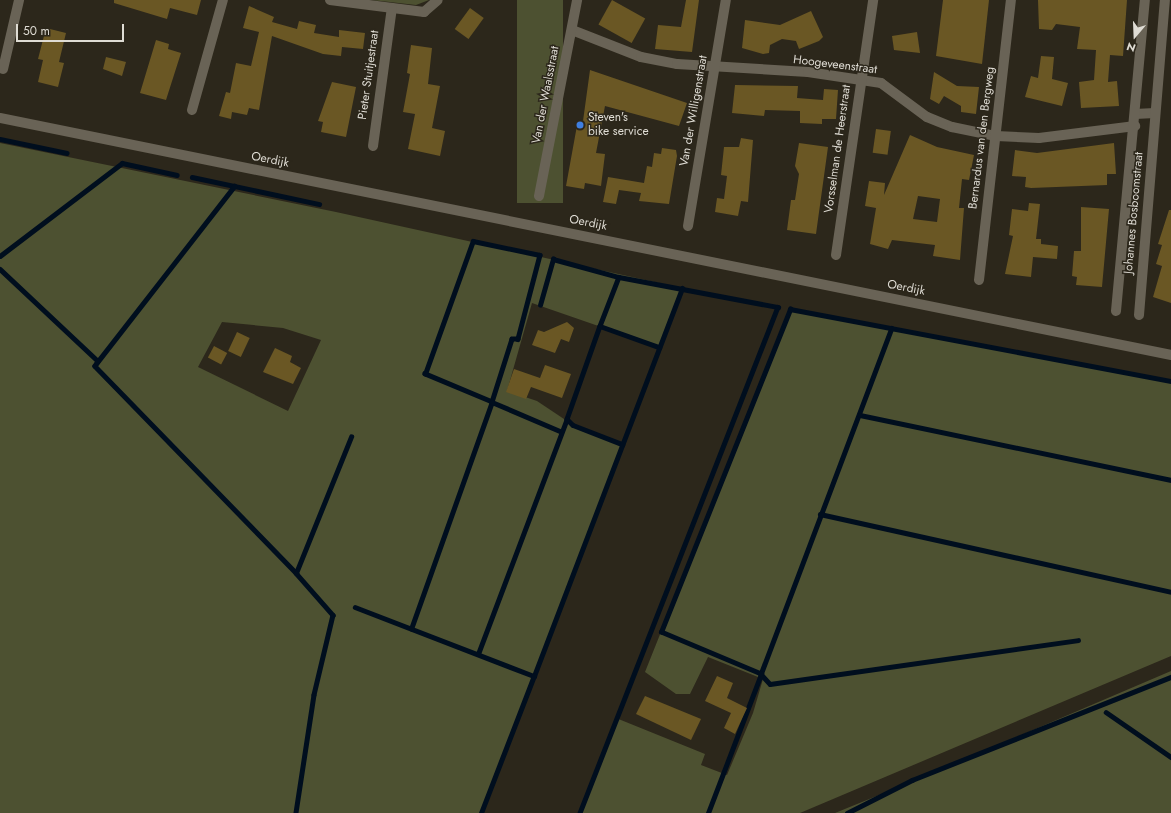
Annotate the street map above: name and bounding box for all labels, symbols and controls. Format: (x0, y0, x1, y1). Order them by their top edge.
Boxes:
scale bar (18, 16, 126, 42)
north arrow (1115, 16, 1155, 56)
text: 50 m (23, 22, 50, 40)
street label: Pieter Stuitjestraat (356, 30, 382, 120)
text: N (1124, 38, 1138, 56)
street label: Van der Waalsstraat (529, 45, 563, 145)
street label: Hoogeveenstraat (792, 53, 878, 77)
street label: Van der Willigenstraat (677, 54, 711, 168)
street label: Bernardus van den Bergweg (966, 66, 998, 210)
street label: Vorsselman de Heerstraat (822, 84, 854, 214)
place label: Steven's bike service (588, 111, 649, 139)
marker: Steven's bike service (575, 120, 585, 130)
street label: Oerdijk (250, 149, 290, 171)
street label: Johannes Bosboomstraat (1121, 151, 1147, 275)
street label: Oerdijk (568, 212, 608, 234)
street label: Oerdijk (886, 277, 926, 299)

